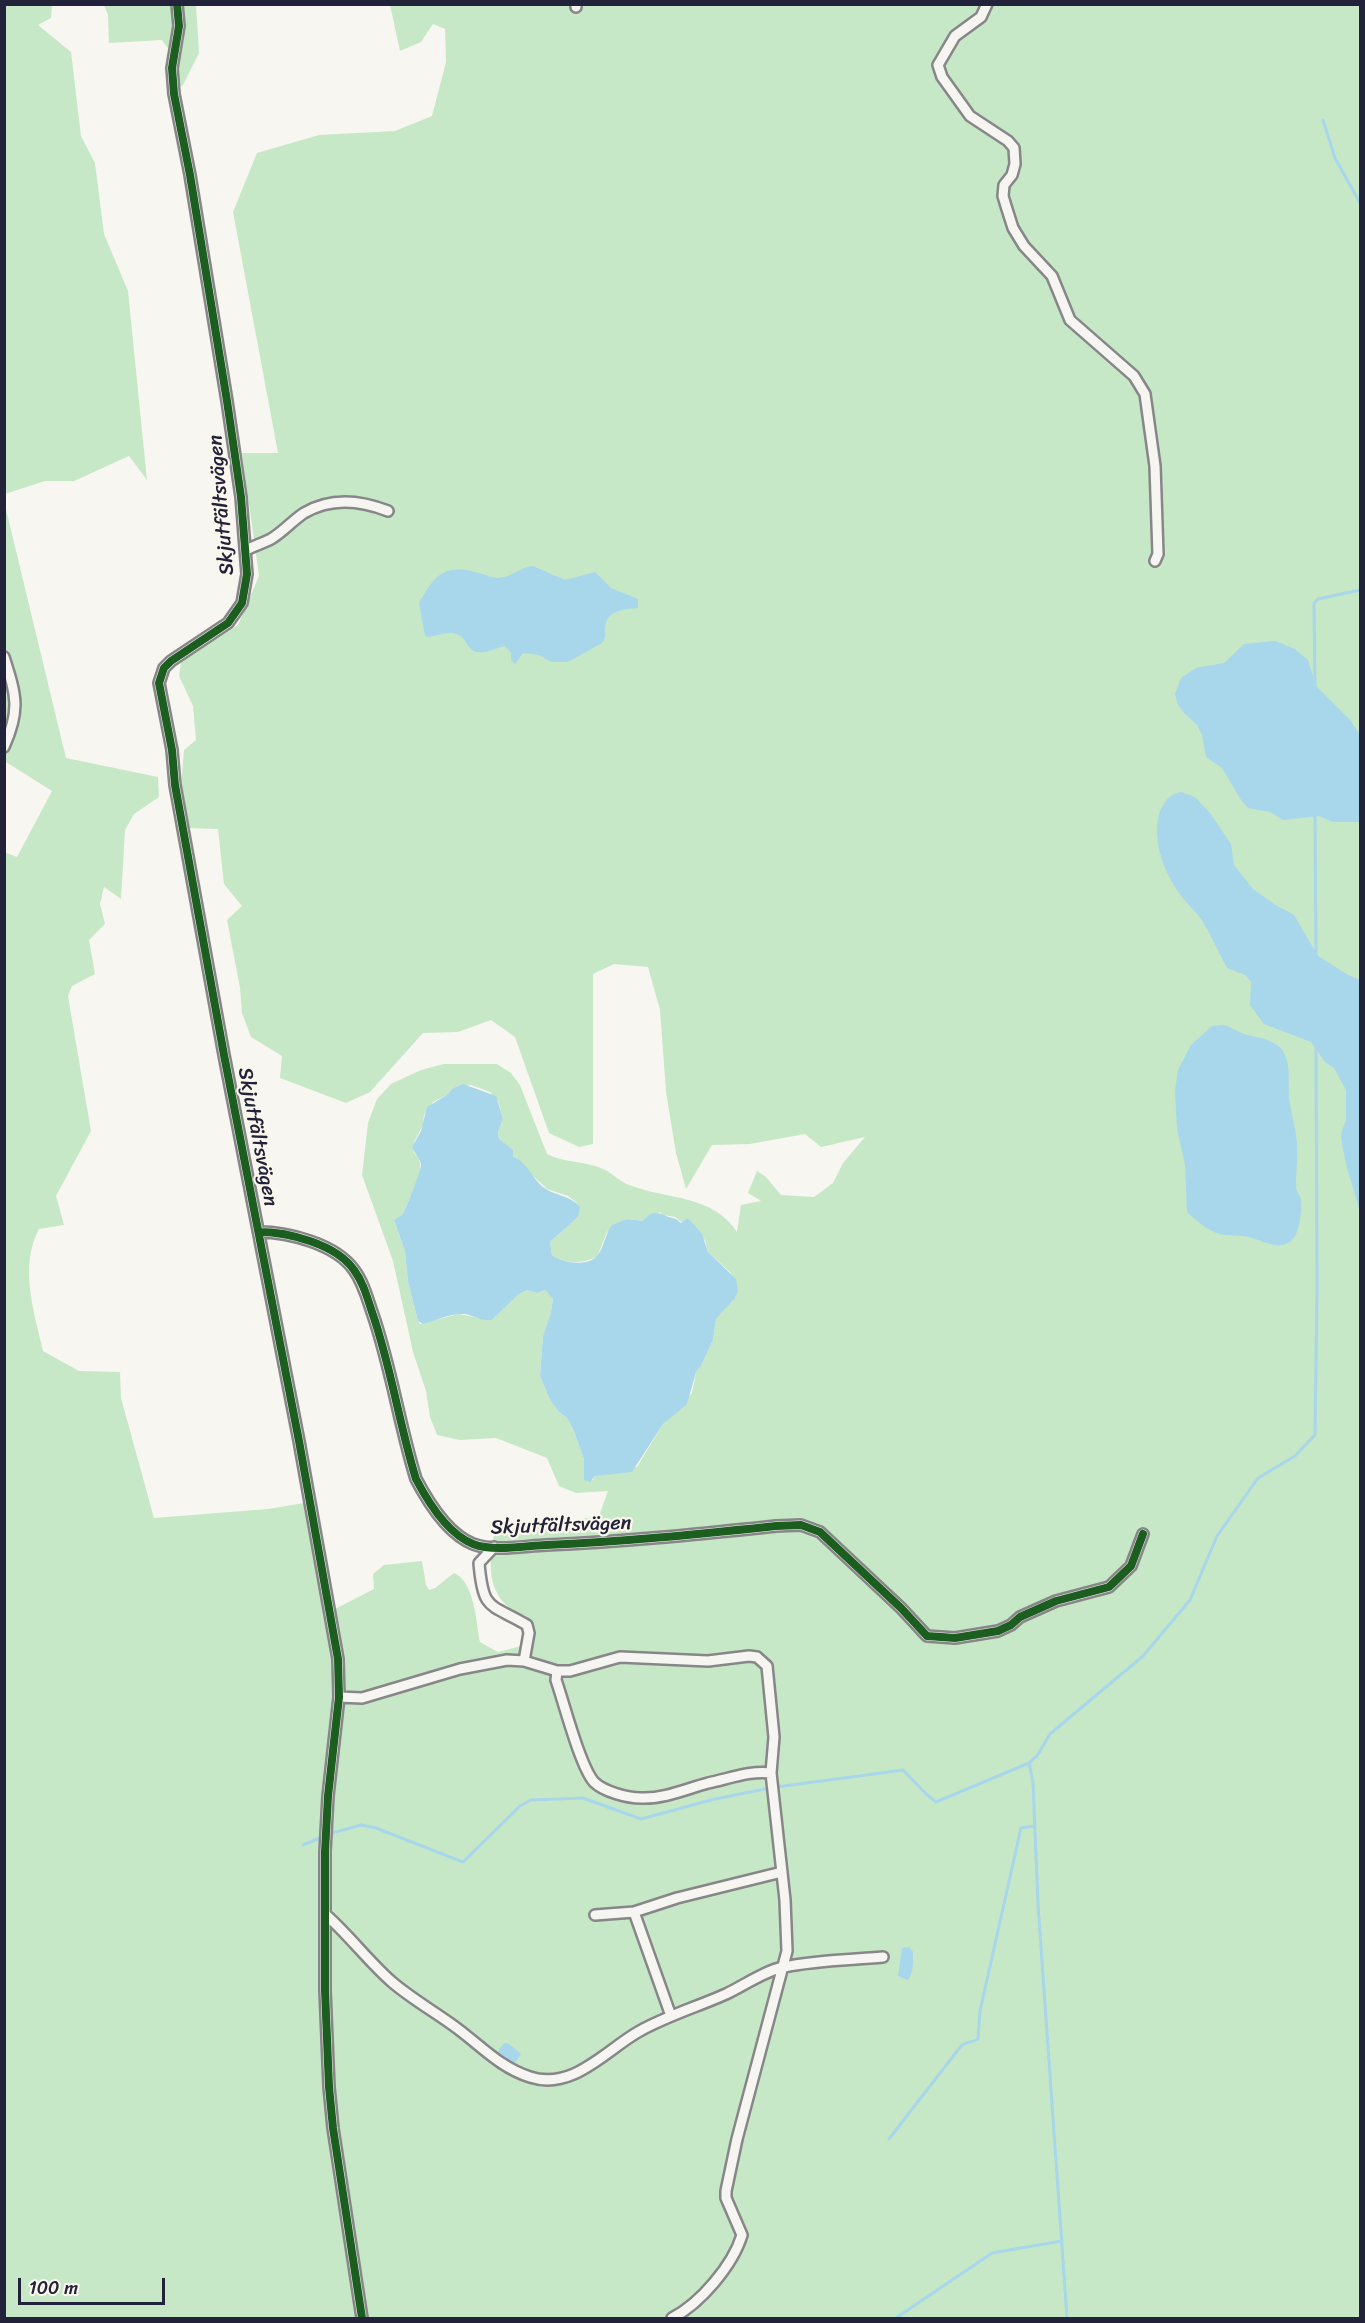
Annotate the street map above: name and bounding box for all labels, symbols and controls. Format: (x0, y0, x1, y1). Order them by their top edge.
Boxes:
street label: Skjutfältsvägen (204, 434, 240, 576)
street label: Skjutfältsvägen (232, 1066, 282, 1208)
street label: Skjutfältsvägen (490, 1512, 632, 1540)
scale bar (21, 2266, 168, 2304)
text: 100 m (29, 2272, 78, 2304)

